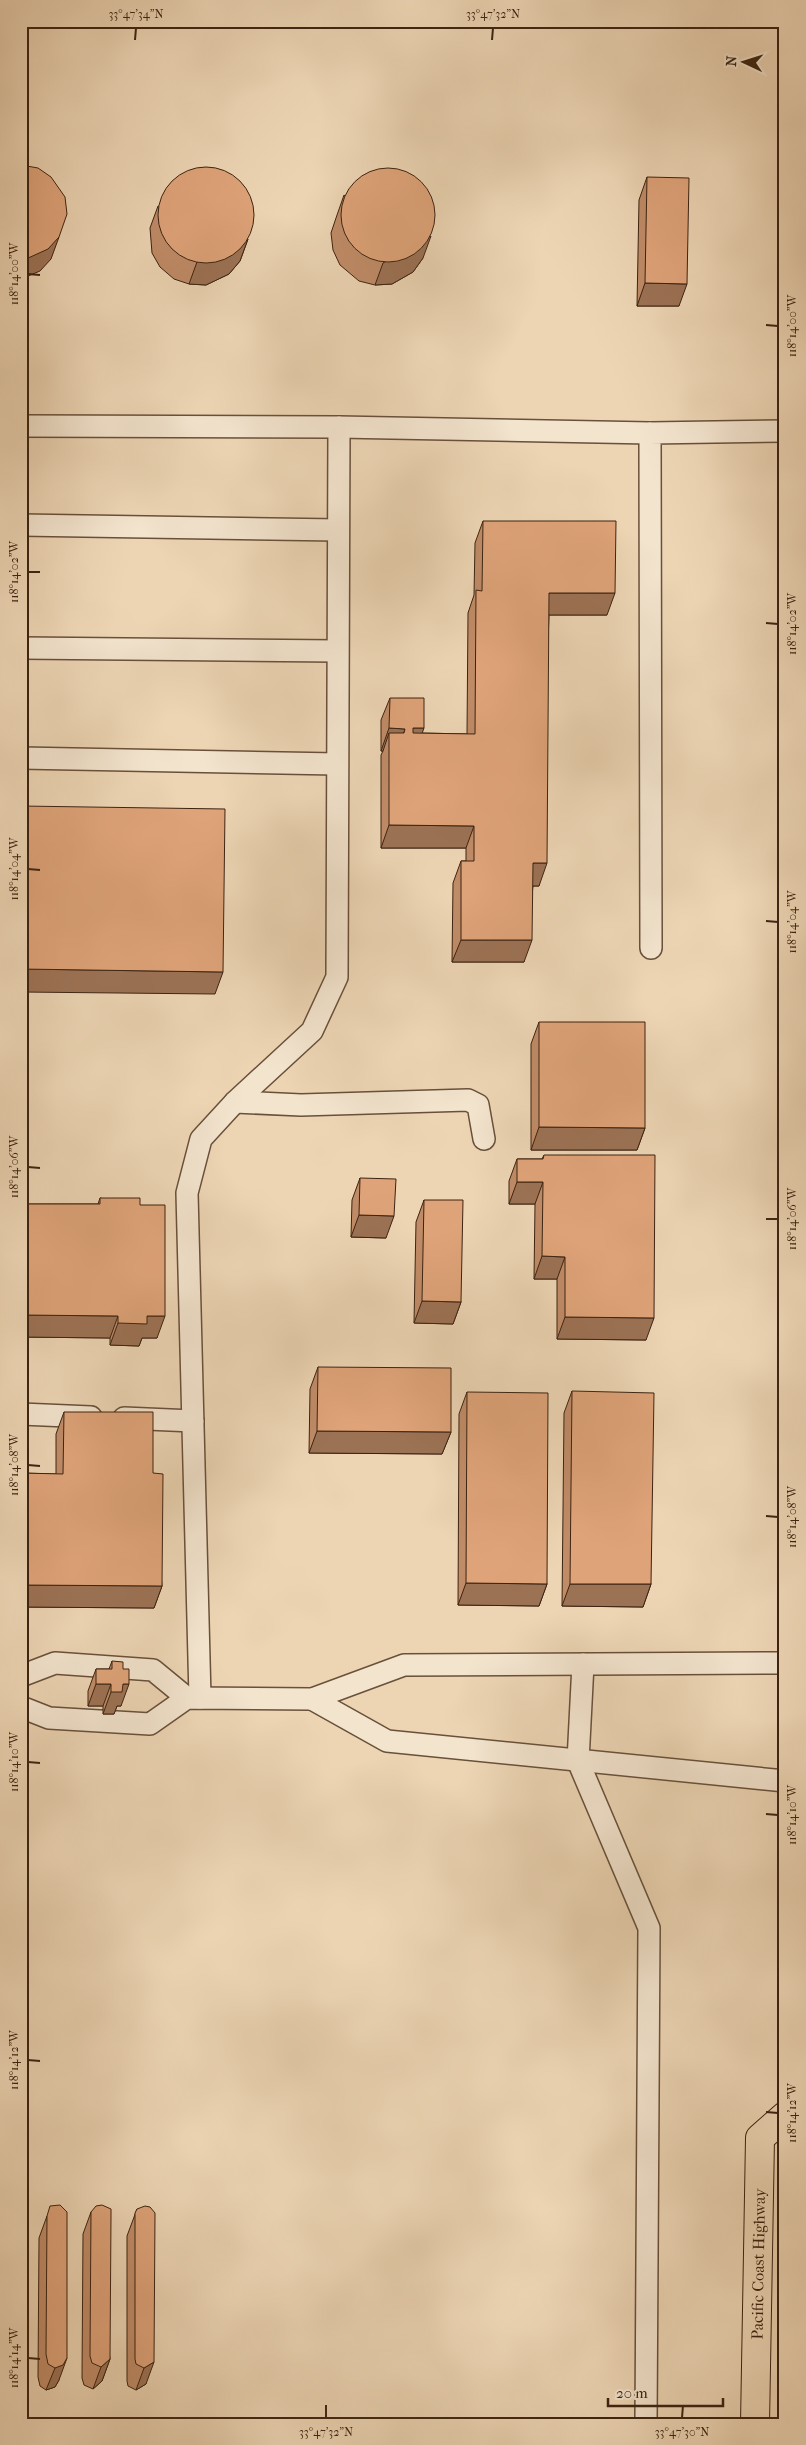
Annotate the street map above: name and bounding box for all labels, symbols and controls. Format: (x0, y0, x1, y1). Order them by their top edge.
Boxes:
text: 33°47'34"N (108, 7, 164, 21)
text: 33°47'32"N (466, 7, 520, 21)
north arrow (718, 38, 768, 88)
text: N (723, 55, 740, 67)
text: 118°14'00"W (7, 241, 21, 305)
text: 118°14'00"W (785, 293, 799, 357)
text: 118°14'02"W (7, 540, 21, 603)
text: 118°14'02"W (785, 592, 799, 655)
text: 118°14'04"W (7, 836, 21, 900)
text: 118°14'04"W (785, 889, 799, 953)
text: 118°14'06"W (7, 1135, 21, 1198)
text: 118°14'06"W (785, 1187, 799, 1250)
text: 118°14'08"W (7, 1433, 21, 1496)
text: 118°14'08"W (785, 1485, 799, 1548)
text: 118°14'10"W (7, 1731, 21, 1792)
text: 118°14'10"W (785, 1784, 799, 1845)
text: 118°14'12"W (7, 2029, 21, 2090)
text: 118°14'12"W (785, 2082, 799, 2143)
street label: Pacific Coast Highway (747, 2188, 769, 2340)
text: 118°14'14"W (7, 2326, 21, 2388)
scale bar (608, 2375, 724, 2407)
text: 20 m (616, 2384, 648, 2402)
text: 33°47'32"N (299, 2425, 353, 2439)
text: 33°47'30"N (655, 2425, 709, 2439)

